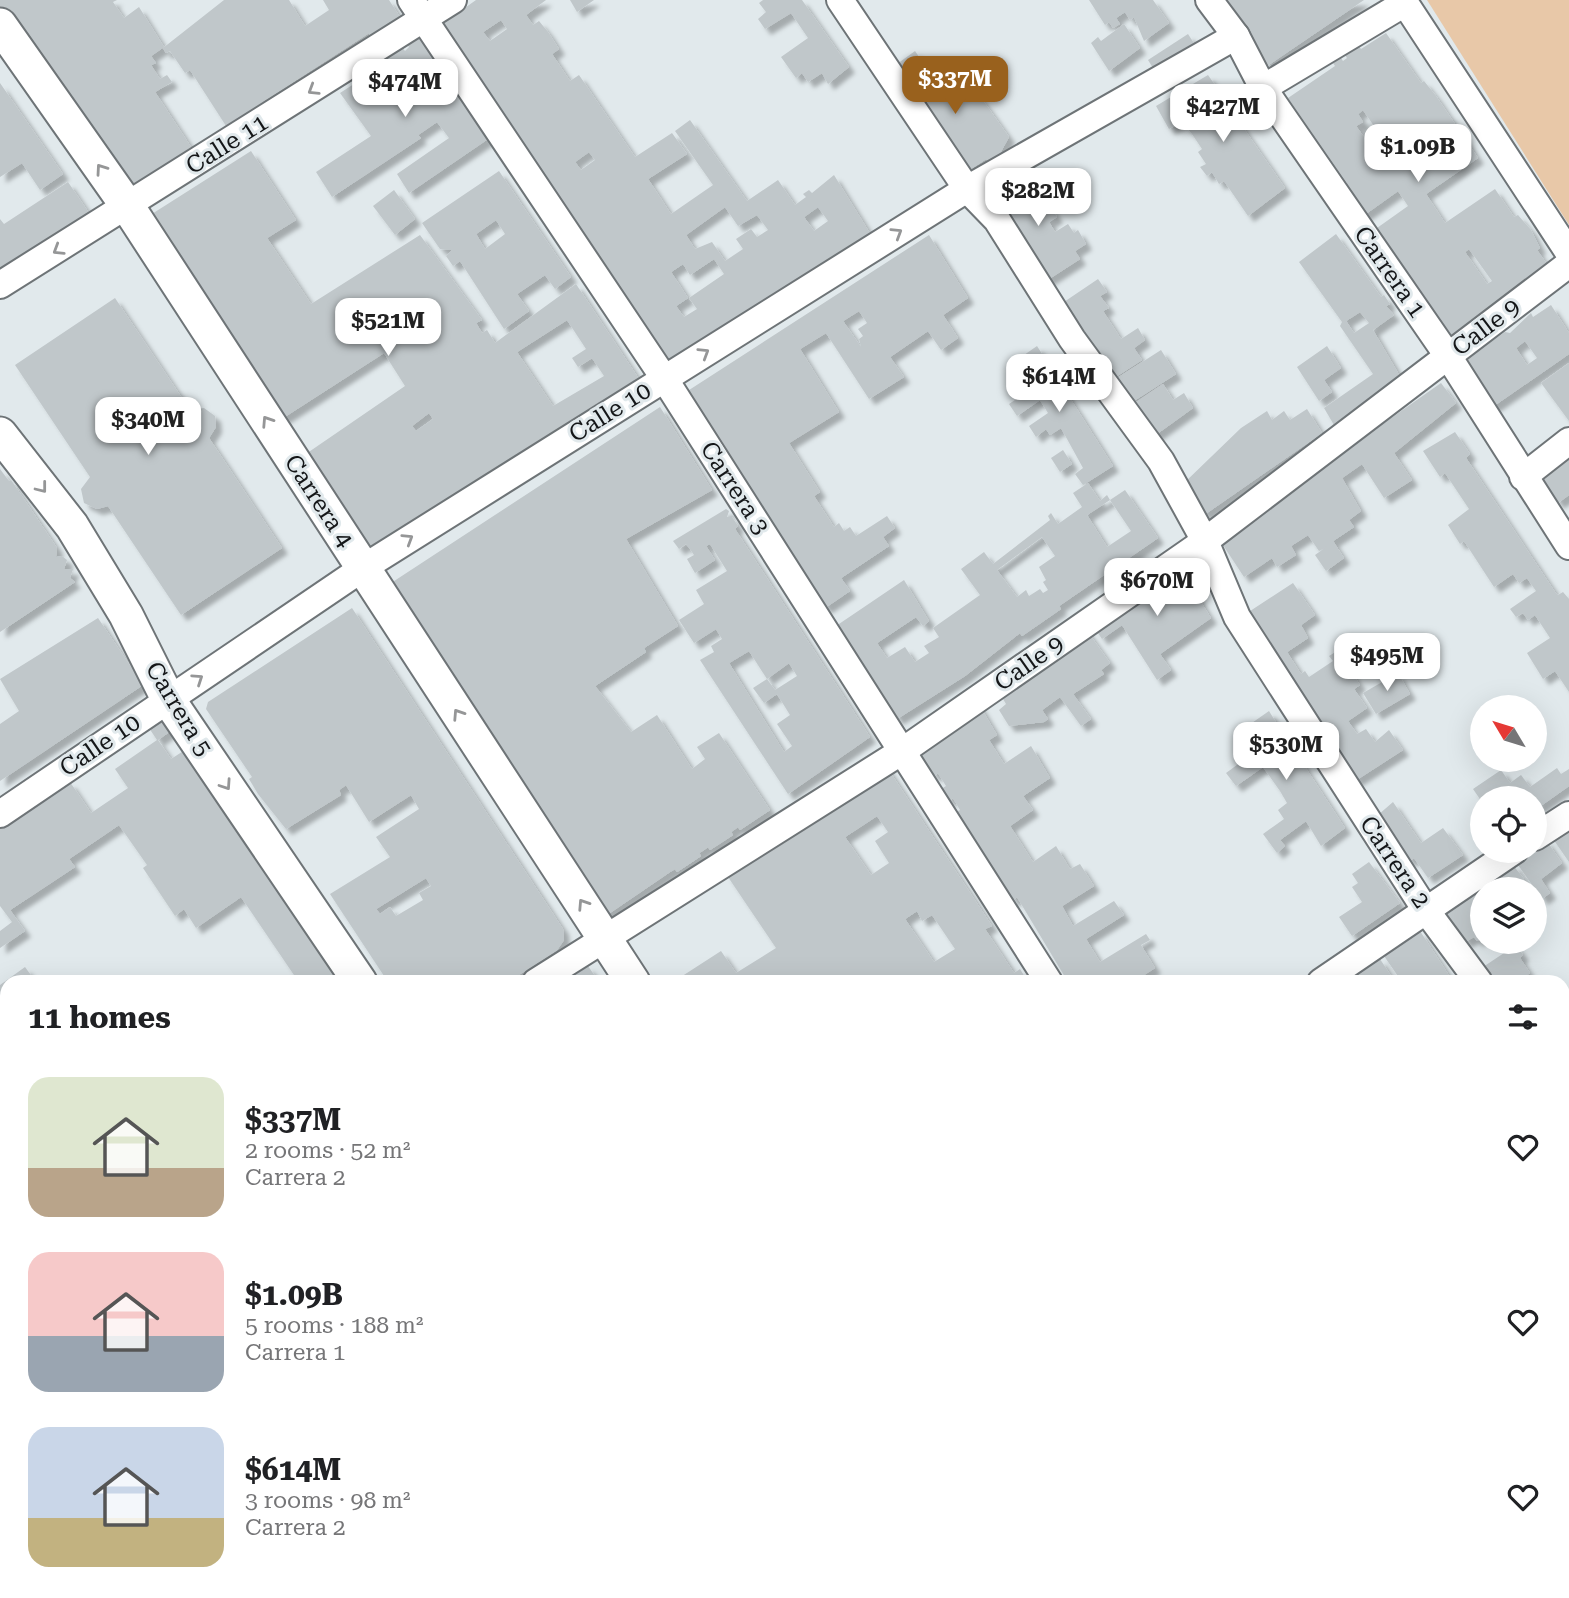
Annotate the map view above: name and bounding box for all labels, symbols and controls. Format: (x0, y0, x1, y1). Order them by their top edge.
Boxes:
pin: $337M (906, 57, 1004, 116)
pin: $474M (356, 60, 454, 119)
text: $337M (918, 65, 992, 92)
text: $474M (368, 68, 442, 95)
one-way arrow (307, 81, 320, 94)
pin: $427M (1174, 85, 1272, 144)
text: $427M (1186, 93, 1260, 120)
street label: Calle 11 (181, 108, 273, 180)
pin: $1.09B (1361, 124, 1475, 184)
text: $1.09B (1380, 133, 1456, 160)
one-way arrow (97, 164, 109, 177)
pin: $282M (989, 168, 1087, 228)
text: $282M (1001, 177, 1075, 204)
street label: Carrera 1 (1348, 221, 1432, 323)
one-way arrow (890, 228, 903, 241)
one-way arrow (52, 242, 65, 255)
street label: Calle 9 (1447, 292, 1525, 362)
pin: $521M (339, 298, 437, 358)
text: $521M (351, 307, 425, 334)
one-way arrow (697, 349, 710, 362)
pin: $614M (1010, 354, 1108, 414)
text: $614M (1022, 363, 1096, 390)
street label: Calle 10 (564, 376, 656, 448)
pin: $340M (99, 398, 197, 457)
text: $340M (111, 406, 185, 433)
one-way arrow (262, 415, 275, 428)
street label: Carrera 3 (695, 436, 775, 540)
street label: Carrera 4 (279, 449, 360, 553)
one-way arrow (33, 481, 46, 493)
one-way arrow (400, 535, 413, 548)
pin: $670M (1108, 558, 1206, 618)
text: $670M (1120, 567, 1194, 594)
street label: Calle 9 (989, 629, 1069, 697)
pin: $495M (1338, 634, 1436, 693)
text: $495M (1350, 642, 1424, 669)
street label: Carrera 5 (140, 657, 218, 761)
one-way arrow (190, 675, 203, 687)
north arrow (1470, 695, 1547, 772)
map controls (1470, 695, 1547, 954)
street label: Calle 10 (54, 708, 146, 782)
one-way arrow (453, 708, 466, 721)
pin: $530M (1237, 722, 1335, 782)
text: $530M (1249, 731, 1323, 758)
one-way arrow (218, 777, 230, 790)
button: locate (1470, 786, 1547, 863)
street label: Carrera 2 (1354, 811, 1436, 913)
button: layers (1470, 877, 1547, 954)
one-way arrow (578, 899, 591, 912)
icon: filters (1504, 998, 1542, 1036)
text: 11 homes (28, 1000, 171, 1035)
text: $337M (245, 1102, 341, 1137)
icon: home (84, 1105, 168, 1189)
icon: heart (1504, 1128, 1542, 1166)
text: 2 rooms · 52 m² (245, 1137, 411, 1164)
text: Carrera 2 (245, 1164, 346, 1191)
text: $1.09B (245, 1277, 343, 1312)
icon: home (84, 1280, 168, 1364)
icon: heart (1504, 1303, 1542, 1341)
text: 5 rooms · 188 m² (245, 1312, 423, 1339)
text: Carrera 1 (245, 1339, 346, 1366)
text: $614M (245, 1452, 341, 1487)
icon: home (84, 1455, 168, 1539)
icon: heart (1504, 1478, 1542, 1516)
text: 3 rooms · 98 m² (245, 1487, 411, 1514)
text: Carrera 2 (245, 1514, 346, 1541)

